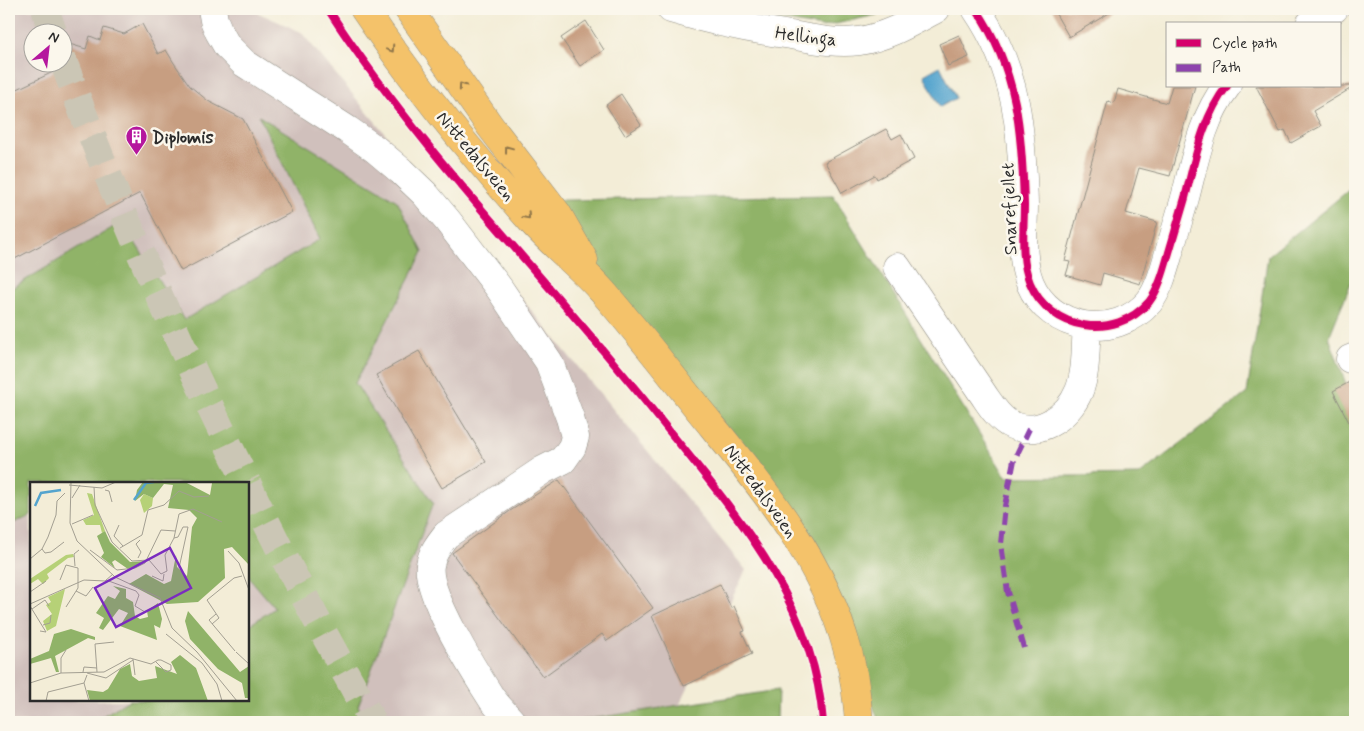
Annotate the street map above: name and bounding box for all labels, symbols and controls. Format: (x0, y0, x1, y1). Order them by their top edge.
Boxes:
street label: Hellinga (773, 21, 838, 55)
north arrow (22, 22, 72, 72)
legend (1166, 22, 1342, 88)
text: N (45, 27, 62, 48)
text: Cycle path (1212, 34, 1277, 54)
one-way arrow (385, 43, 394, 53)
text: Path (1212, 58, 1241, 78)
one-way arrow (459, 82, 468, 92)
street label: Nittedalsveien (430, 107, 520, 207)
building icon: Diplomis (124, 125, 148, 156)
place label: Diplomis (152, 126, 214, 150)
one-way arrow (505, 146, 513, 155)
street label: Snarefjellet (996, 162, 1024, 256)
one-way arrow (521, 210, 530, 219)
street label: Nittedalsveien (718, 440, 802, 543)
inset map (30, 482, 249, 701)

